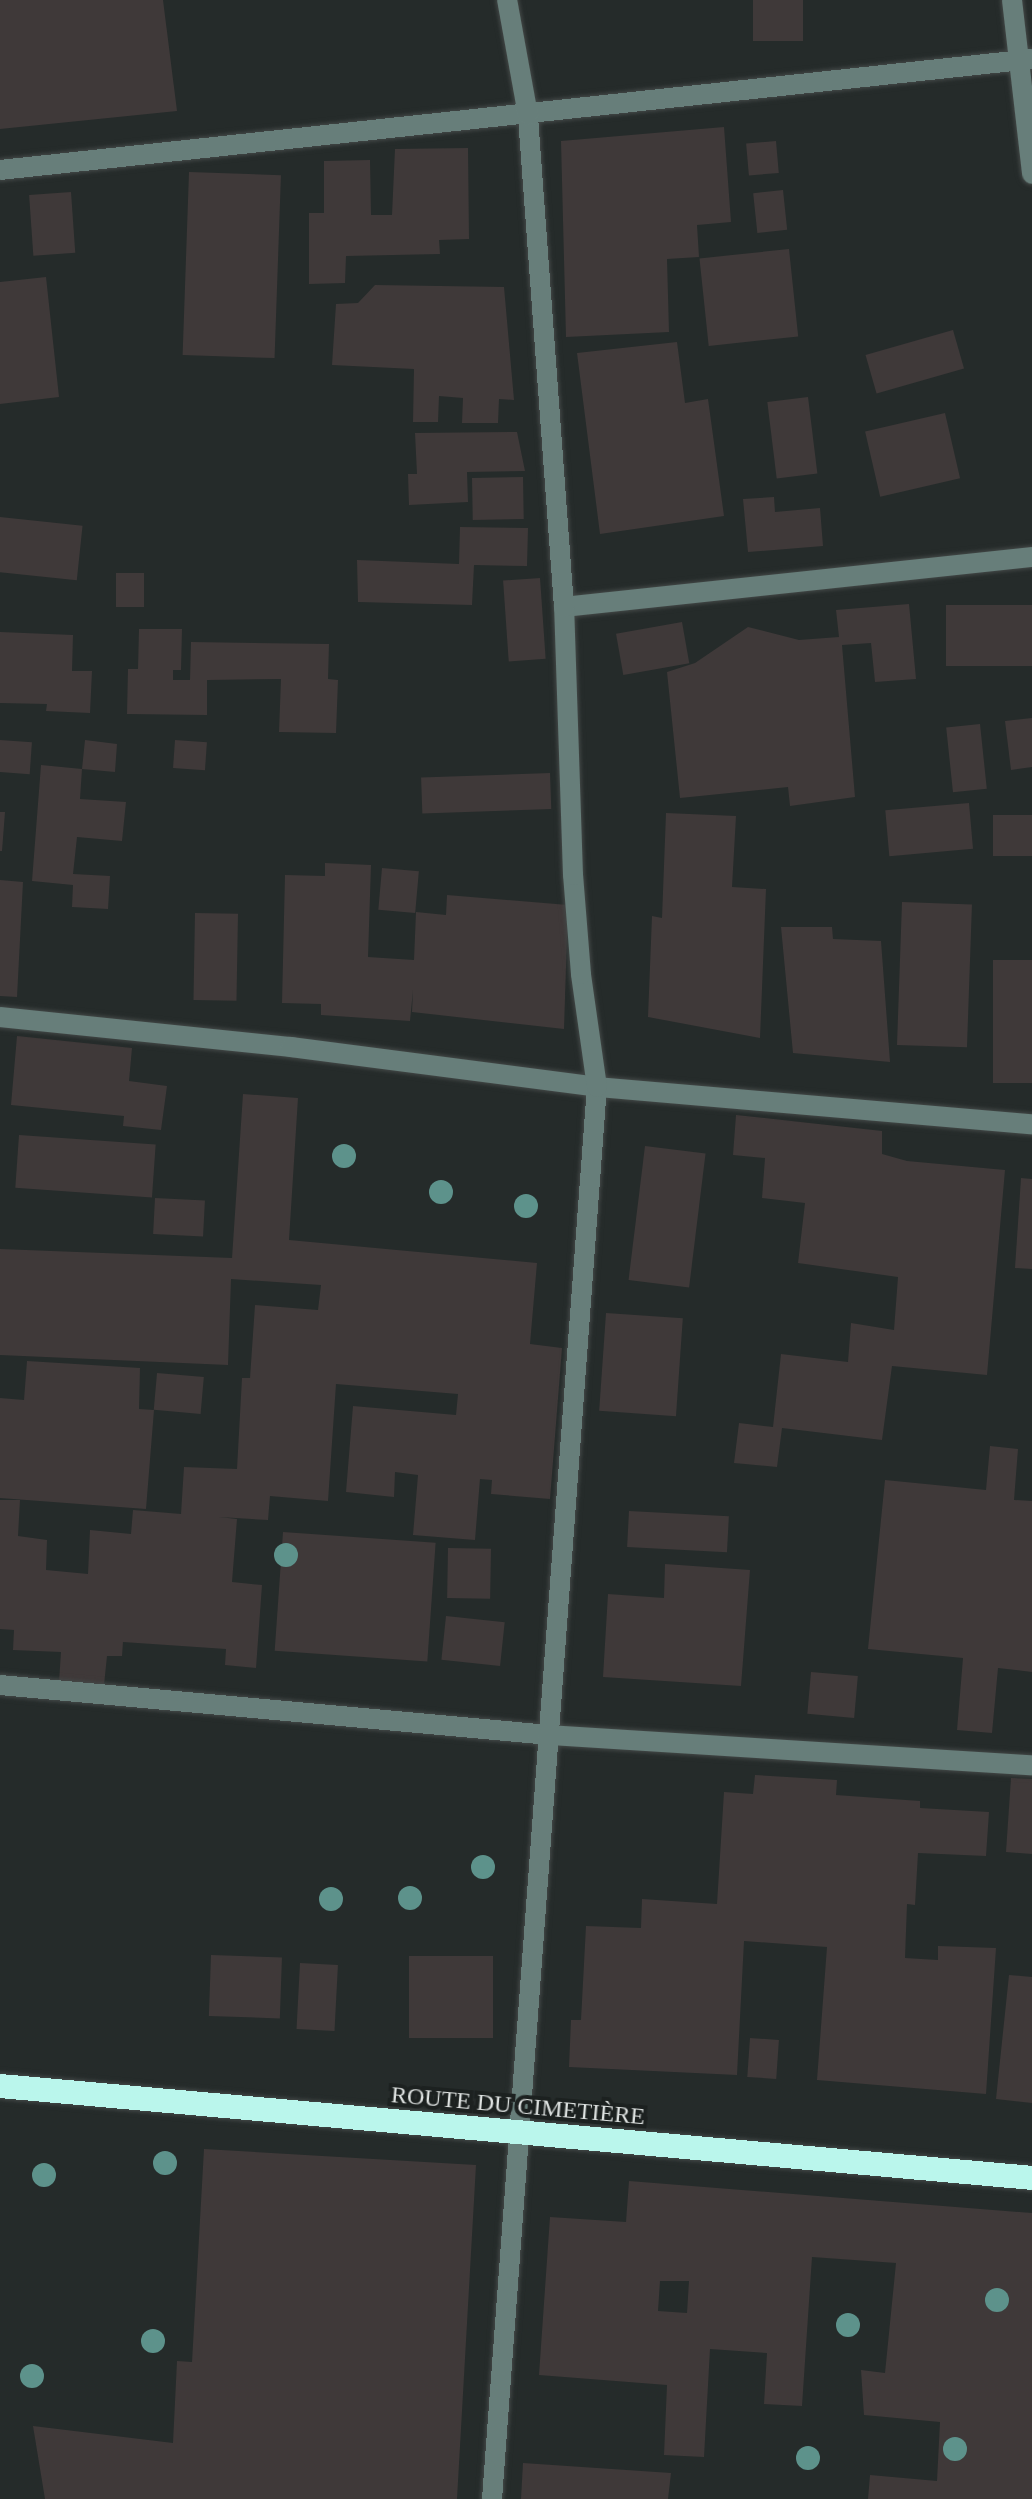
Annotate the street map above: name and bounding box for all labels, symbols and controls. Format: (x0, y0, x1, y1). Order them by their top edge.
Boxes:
street label: ROUTE DU CIMETIÈRE (390, 2081, 646, 2131)

